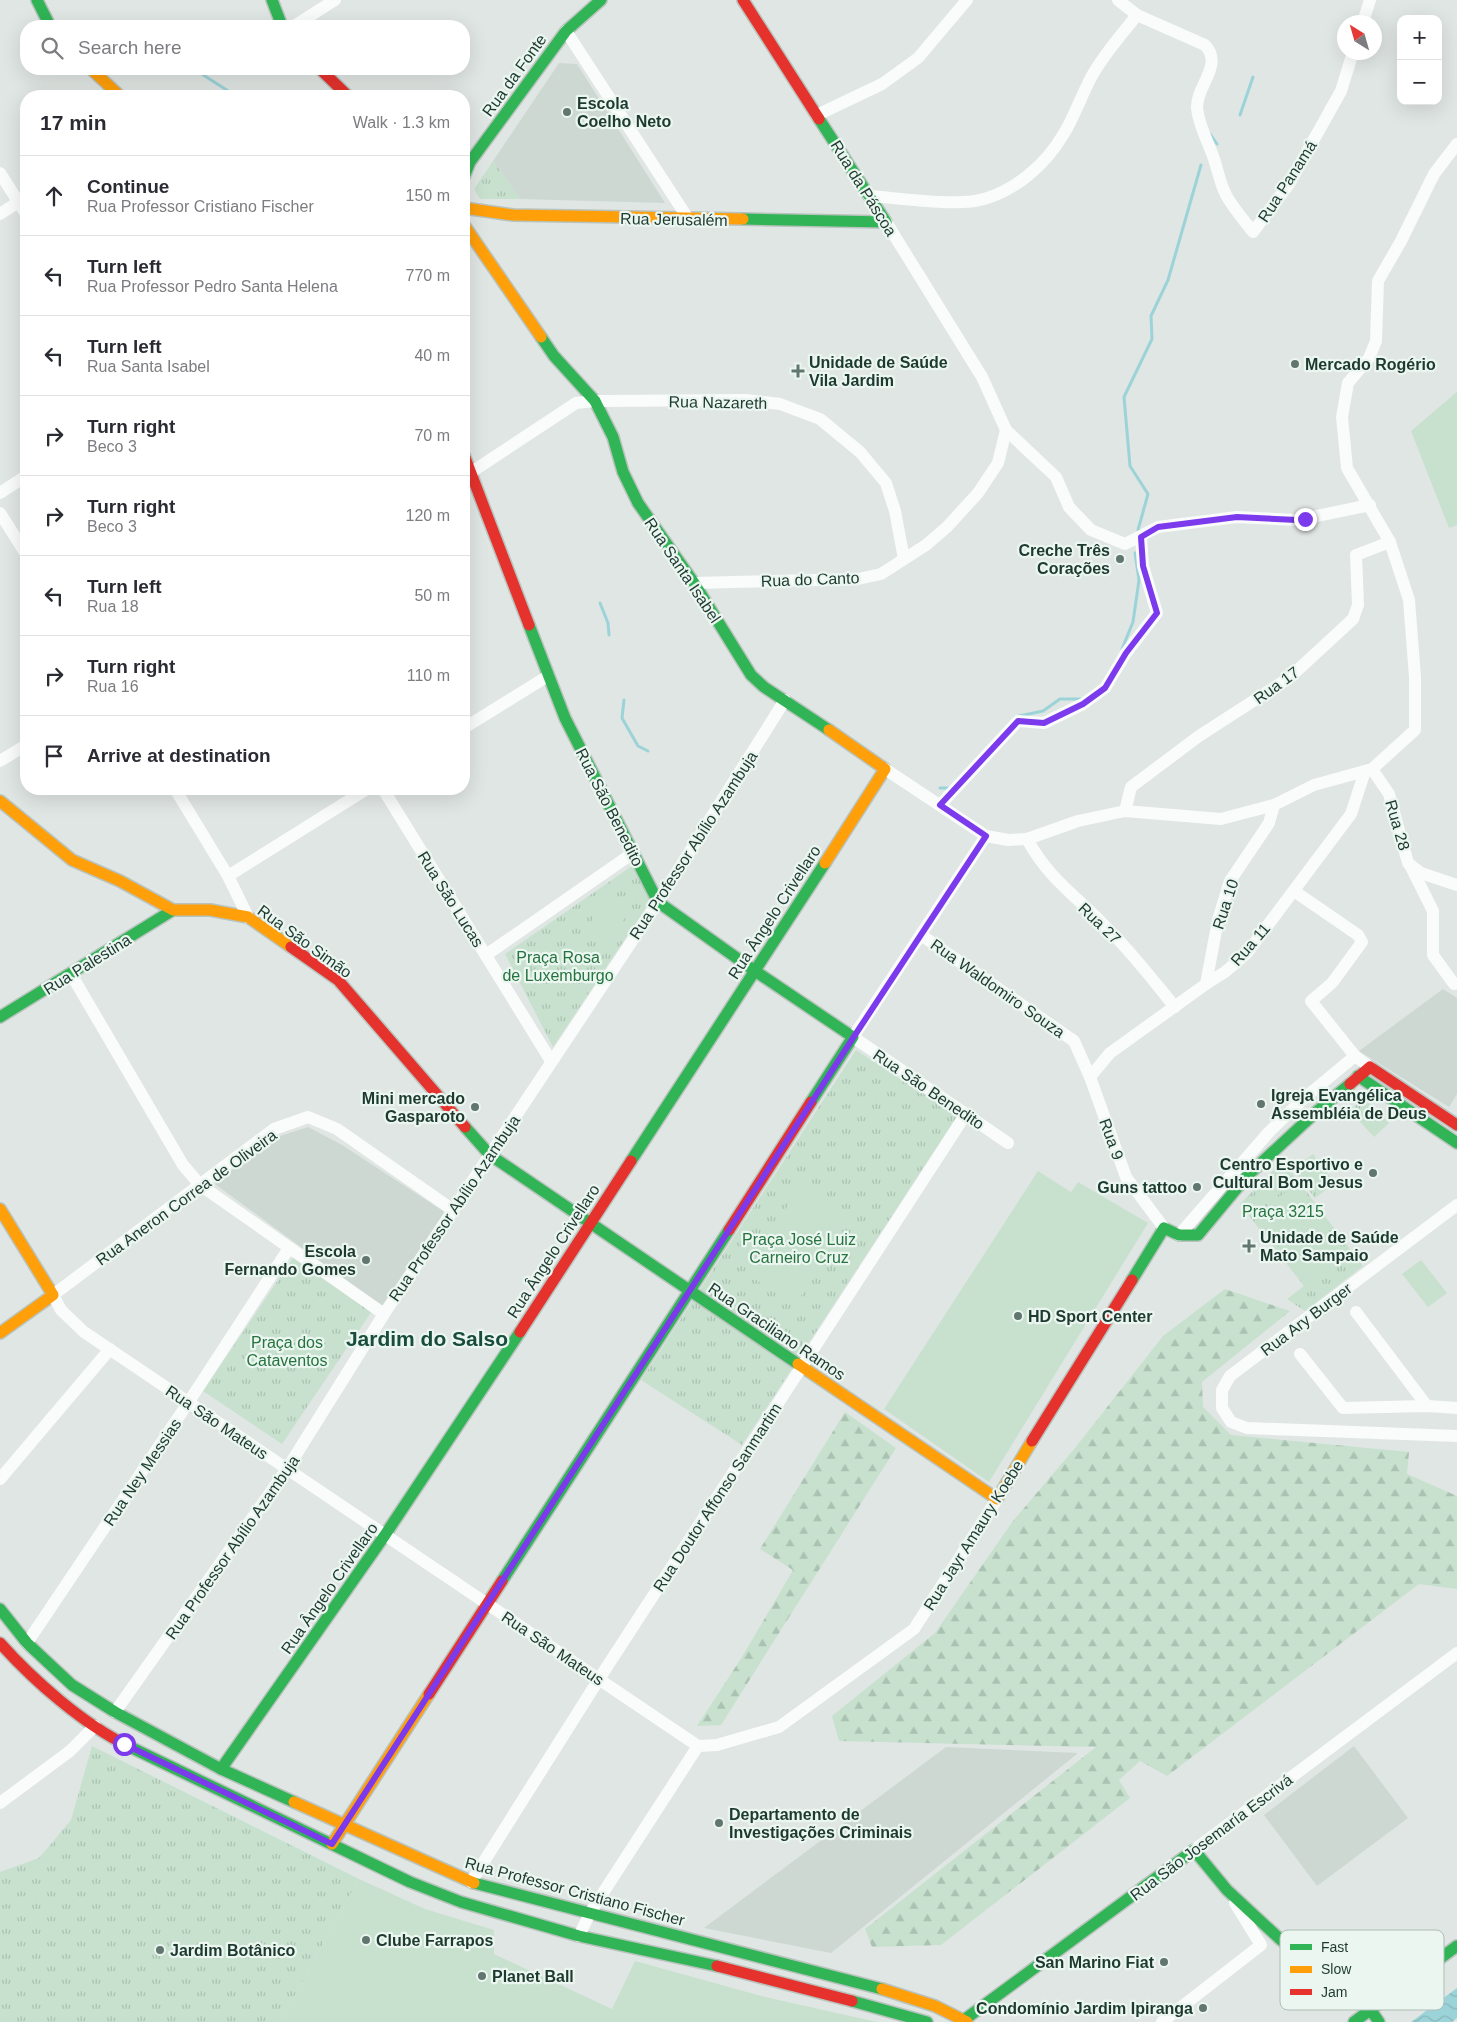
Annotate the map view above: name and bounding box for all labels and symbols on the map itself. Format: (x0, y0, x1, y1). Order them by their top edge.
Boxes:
north arrow (1337, 15, 1382, 60)
street label: Rua da Fonte (479, 31, 550, 120)
place label: Escola Coelho Neto (577, 95, 671, 130)
marker: Escola Coelho Neto (561, 106, 573, 118)
street label: Rua da Páscoa (827, 137, 900, 239)
street label: Rua Panamá (1255, 137, 1320, 225)
street label: Rua Jerusalém (620, 210, 728, 229)
place label: Unidade de Saúde Vila Jardim (809, 354, 948, 389)
place label: Mercado Rogério (1305, 356, 1436, 373)
marker: Mercado Rogério (1289, 358, 1301, 370)
marker: Unidade de Saúde Vila Jardim (791, 364, 805, 378)
street label: Rua Nazareth (668, 393, 767, 412)
route end (1294, 508, 1317, 531)
street label: Rua Santa Isabel (641, 515, 724, 626)
place label: Creche Três Corações (1018, 542, 1110, 577)
marker: Creche Três Corações (1114, 553, 1126, 565)
street label: Rua do Canto (760, 569, 860, 590)
street label: Rua 17 (1250, 663, 1302, 707)
street label: Rua São Benedito (572, 746, 647, 869)
street label: Rua Professor Abílio Azambuja (626, 748, 761, 942)
street label: Rua 28 (1382, 798, 1413, 852)
street label: Rua Ângelo Crivellaro (724, 842, 824, 982)
street label: Rua São Lucas (414, 848, 487, 950)
street label: Rua 10 (1209, 877, 1242, 931)
street label: Rua 27 (1075, 899, 1124, 947)
street label: Rua São Simão (254, 902, 355, 981)
street label: Rua 11 (1227, 920, 1273, 969)
street label: Rua Palestina (41, 931, 134, 998)
street label: Rua Waldomiro Souza (928, 936, 1068, 1041)
park label: Praça Rosa de Luxemburgo (502, 949, 614, 984)
street label: Rua São Benedito (870, 1046, 987, 1133)
place label: Igreja Evangélica Assembléia de Deus (1271, 1087, 1427, 1122)
place label: Mini mercado Gasparoto (362, 1090, 465, 1125)
marker: Igreja Evangélica Assembléia de Deus (1255, 1098, 1267, 1110)
marker: Mini mercado Gasparoto (469, 1101, 481, 1113)
street label: Rua Professor Abílio Azambuja (386, 1112, 523, 1304)
street label: Rua 9 (1096, 1116, 1127, 1162)
street label: Rua Aneron Correa de Oliveira (93, 1126, 280, 1269)
place label: Centro Esportivo e Cultural Bom Jesus (1213, 1156, 1363, 1191)
marker: Centro Esportivo e Cultural Bom Jesus (1367, 1167, 1379, 1179)
place label: Guns tattoo (1097, 1179, 1187, 1196)
street label: Rua Ângelo Crivellaro (503, 1181, 603, 1321)
marker: Guns tattoo (1191, 1181, 1203, 1193)
park label: Praça 3215 (1242, 1203, 1324, 1220)
place label: Unidade de Saúde Mato Sampaio (1260, 1229, 1399, 1264)
park label: Praça José Luiz Carneiro Cruz (742, 1231, 856, 1266)
marker: Unidade de Saúde Mato Sampaio (1242, 1239, 1256, 1253)
place label: Escola Fernando Gomes (224, 1243, 356, 1278)
marker: Escola Fernando Gomes (360, 1254, 372, 1266)
street label: Rua Graciliano Ramos (705, 1279, 848, 1383)
street label: Rua Ary Burger (1258, 1279, 1356, 1359)
place label: HD Sport Center (1028, 1308, 1152, 1325)
marker: HD Sport Center (1012, 1310, 1024, 1322)
district label: Jardim do Salso (346, 1327, 508, 1350)
park label: Praça dos Cataventos (247, 1334, 327, 1369)
street label: Rua São Mateus (163, 1382, 271, 1463)
street label: Rua Doutor Affonso Sanmartim (650, 1400, 785, 1595)
street label: Rua Ney Messias (100, 1416, 185, 1529)
street label: Rua Professor Abílio Azambuja (162, 1452, 303, 1642)
street label: Rua Jayr Amaury Koebe (920, 1457, 1027, 1613)
street label: Rua Ângelo Crivellaro (277, 1519, 381, 1657)
street label: Rua São Mateus (499, 1608, 607, 1689)
route start (113, 1733, 136, 1756)
street label: Rua São Josemaría Escrivá (1127, 1771, 1296, 1904)
place label: Departamento de Investigações Criminais (729, 1806, 912, 1841)
marker: Departamento de Investigações Criminais (713, 1817, 725, 1829)
street label: Rua Professor Cristiano Fischer (463, 1854, 687, 1929)
legend (1280, 1930, 1444, 2010)
place label: Clube Farrapos (376, 1932, 493, 1949)
marker: Clube Farrapos (360, 1934, 372, 1946)
text: Fast (1321, 1939, 1348, 1955)
place label: Jardim Botânico (170, 1942, 296, 1959)
marker: Jardim Botânico (154, 1944, 166, 1956)
place label: San Marino Fiat (1035, 1954, 1155, 1971)
marker: San Marino Fiat (1158, 1956, 1170, 1968)
text: Slow (1321, 1961, 1352, 1977)
place label: Planet Ball (492, 1968, 574, 1985)
marker: Planet Ball (476, 1970, 488, 1982)
text: Jam (1321, 1984, 1347, 2000)
place label: Condomínio Jardim Ipiranga (976, 2000, 1193, 2017)
marker: Condomínio Jardim Ipiranga (1197, 2002, 1209, 2014)

